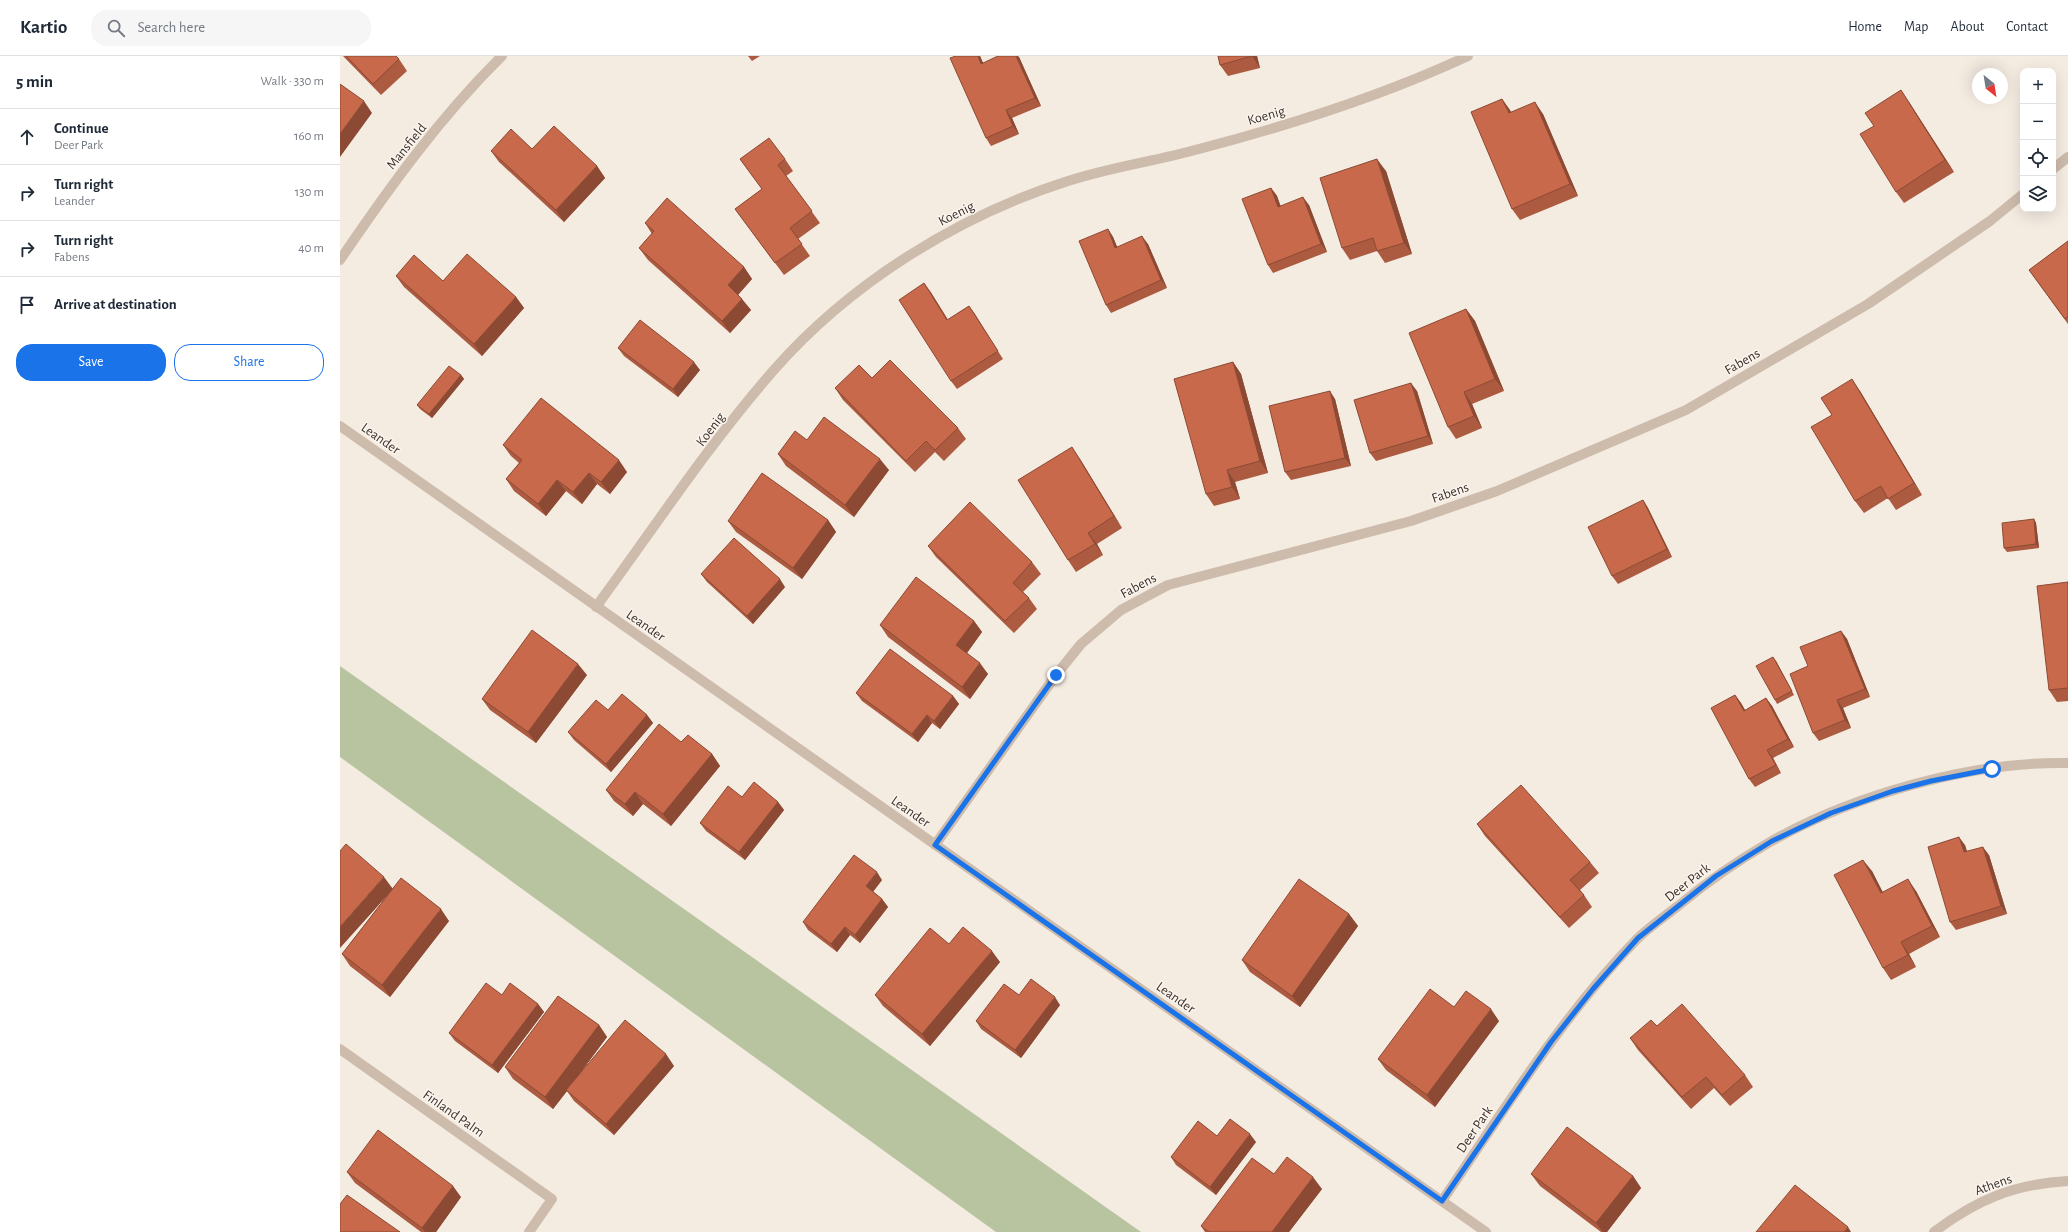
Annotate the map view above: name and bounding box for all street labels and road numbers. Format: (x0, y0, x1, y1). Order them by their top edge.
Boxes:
street label: Koenig (1246, 104, 1287, 128)
street label: Mansfield (384, 121, 429, 172)
street label: Koenig (936, 199, 977, 229)
street label: Fabens (1722, 346, 1763, 377)
street label: Koenig (694, 410, 728, 449)
street label: Leander (358, 421, 403, 457)
street label: Fabens (1430, 480, 1471, 506)
street label: Fabens (1118, 571, 1159, 601)
street label: Leander (623, 608, 668, 644)
street label: Leander (888, 794, 933, 830)
street label: Deer Park (1662, 861, 1713, 905)
street label: Leander (1153, 980, 1198, 1016)
street label: Finland Palm (420, 1088, 487, 1140)
street label: Deer Park (1454, 1103, 1496, 1155)
street label: Athens (1973, 1172, 2014, 1198)

